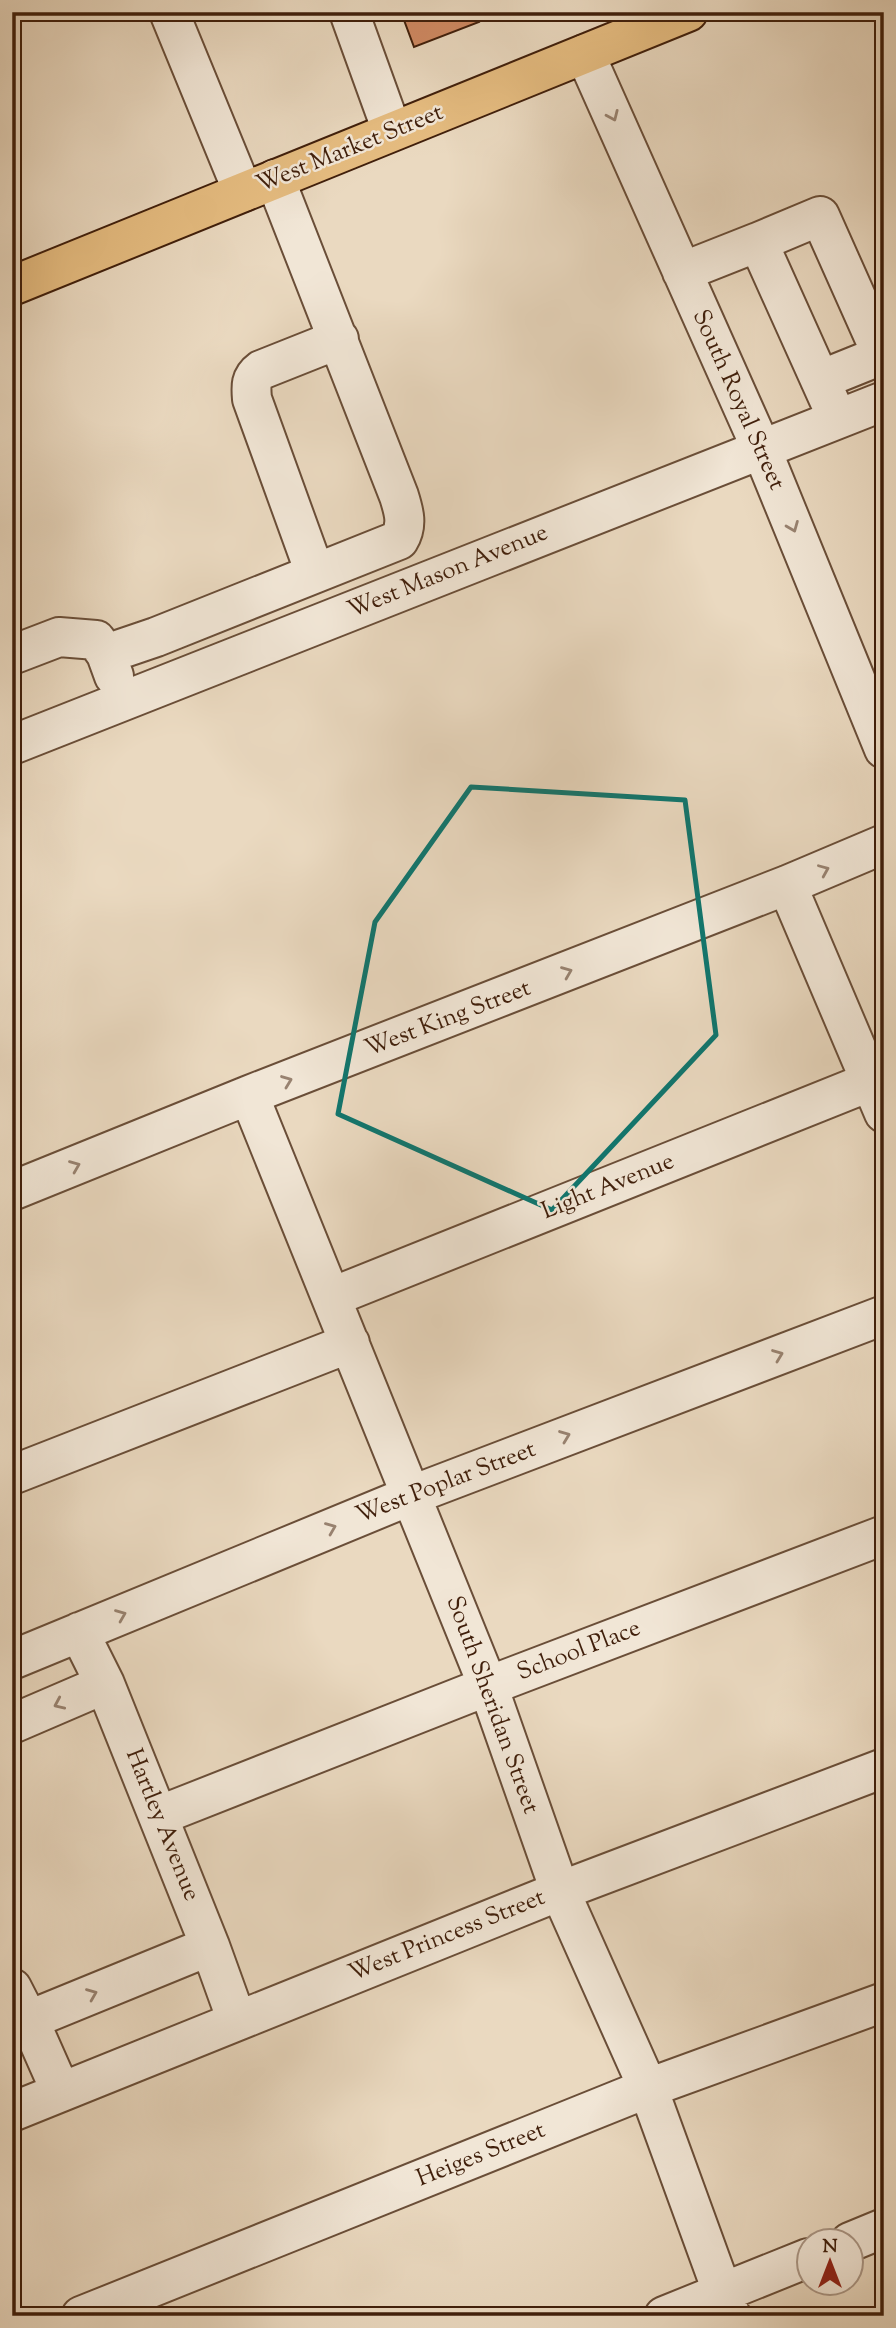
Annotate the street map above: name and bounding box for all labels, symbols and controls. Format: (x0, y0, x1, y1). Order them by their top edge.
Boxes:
street label: West Market Street (251, 96, 449, 202)
one-way arrow (605, 109, 619, 122)
street label: South Royal Street (683, 304, 793, 496)
street label: West Mason Avenue (343, 516, 553, 628)
one-way arrow (785, 519, 799, 532)
one-way arrow (817, 864, 829, 878)
one-way arrow (561, 967, 573, 981)
street label: West King Street (360, 972, 536, 1066)
one-way arrow (280, 1075, 292, 1089)
street label: Light Avenue (537, 1145, 679, 1229)
one-way arrow (69, 1160, 81, 1174)
one-way arrow (771, 1350, 783, 1364)
one-way arrow (559, 1431, 571, 1445)
street label: West Poplar Street (351, 1433, 541, 1533)
one-way arrow (324, 1522, 336, 1536)
street label: South Sheridan Street (437, 1591, 547, 1819)
one-way arrow (113, 1609, 126, 1623)
street label: School Place (512, 1612, 646, 1690)
one-way arrow (54, 1696, 66, 1710)
street label: Hartley Avenue (116, 1744, 208, 1906)
street label: West Princess Street (344, 1881, 550, 1991)
one-way arrow (85, 1988, 97, 2002)
street label: Heiges Street (412, 2114, 550, 2196)
north arrow (794, 2226, 864, 2296)
text: N (822, 2234, 838, 2261)

